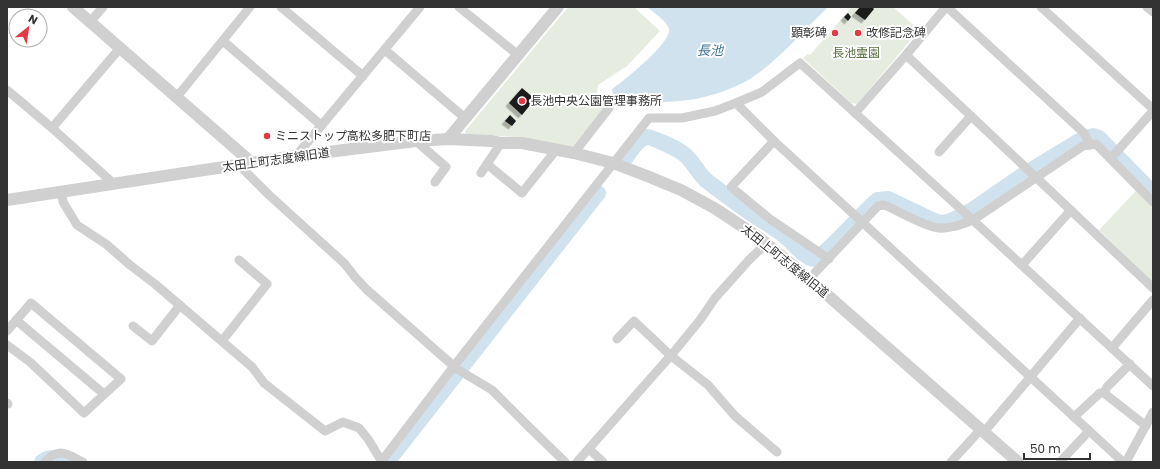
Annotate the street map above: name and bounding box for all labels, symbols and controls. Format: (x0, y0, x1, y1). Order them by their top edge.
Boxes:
north arrow (8, 8, 48, 48)
text: N (25, 10, 41, 28)
place label: 顕彰碑 (791, 24, 827, 41)
place label: 改修記念碑 (866, 24, 926, 41)
marker: 顕彰碑 (830, 28, 840, 38)
marker: 改修記念碑 (853, 28, 863, 38)
water label: 長池 (697, 41, 725, 60)
park label: 長池霊園 (832, 44, 880, 61)
place label: 長池中央公園管理事務所 (530, 92, 662, 109)
marker: 長池中央公園管理事務所 (517, 96, 527, 106)
place label: ミニストップ高松多肥下町店 (275, 127, 431, 144)
marker: ミニストップ高松多肥下町店 (262, 131, 272, 141)
street label: 太田上町志度線旧道 (221, 144, 331, 175)
street label: 太田上町志度線旧道 (738, 220, 833, 301)
scale bar (1024, 435, 1090, 461)
text: 50 m (1030, 440, 1061, 457)

